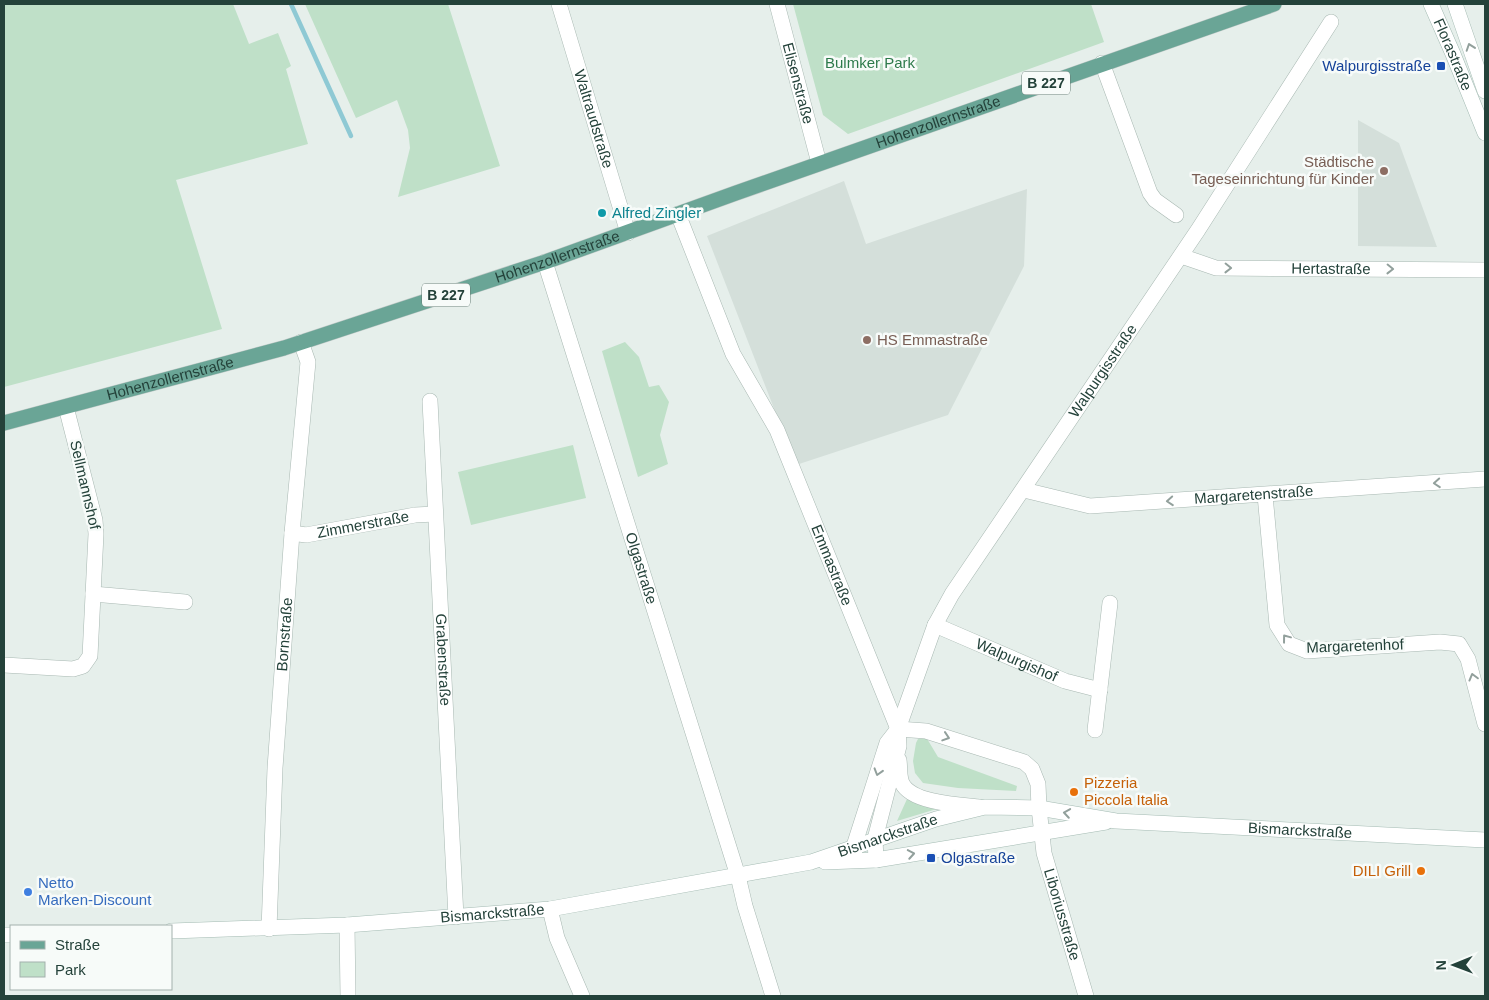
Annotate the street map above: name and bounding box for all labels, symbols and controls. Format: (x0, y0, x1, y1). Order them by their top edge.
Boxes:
street label: Florastraße (1430, 16, 1476, 93)
street label: Elisenstraße (780, 41, 817, 126)
one-way arrow (1466, 44, 1476, 52)
park label: Bulmker Park (825, 54, 916, 71)
place label: Walpurgisstraße (1322, 57, 1431, 74)
marker: Walpurgisstraße (1435, 60, 1447, 72)
street label: Waltraudstraße (571, 67, 617, 170)
road number: B 227 (1022, 72, 1070, 95)
street label: Hohenzollernstraße (873, 92, 1003, 151)
place label: Städtische Tageseinrichtung für Kinder (1191, 153, 1374, 187)
marker: Städtische Tageseinrichtung für Kinder (1378, 165, 1390, 177)
place label: Alfred Zingler (612, 204, 701, 221)
marker: Alfred Zingler (596, 207, 608, 219)
street label: Hohenzollernstraße (493, 227, 622, 286)
street label: Hertastraße (1291, 260, 1371, 277)
one-way arrow (1224, 263, 1232, 273)
one-way arrow (1386, 264, 1394, 274)
road number: B 227 (422, 284, 470, 306)
street label: Walpurgisstraße (1065, 321, 1140, 420)
place label: HS Emmastraße (877, 331, 988, 348)
marker: HS Emmastraße (861, 334, 873, 346)
street label: Hohenzollernstraße (105, 353, 235, 403)
street label: Sellmannshof (67, 439, 104, 532)
one-way arrow (1432, 477, 1440, 488)
street label: Margaretenstraße (1194, 482, 1314, 507)
one-way arrow (1166, 496, 1174, 507)
street label: Zimmerstraße (315, 507, 410, 541)
street label: Emmastraße (808, 522, 856, 608)
street label: Olgastraße (622, 530, 661, 606)
street label: Bornstraße (273, 597, 295, 672)
street label: Grabenstraße (433, 613, 454, 706)
one-way arrow (1283, 634, 1292, 643)
street label: Walpurgishof (974, 635, 1061, 685)
street label: Margaretenhof (1306, 635, 1405, 656)
one-way arrow (1468, 674, 1478, 682)
one-way arrow (941, 731, 949, 741)
one-way arrow (873, 768, 883, 776)
place label: Pizzeria Piccola Italia (1084, 774, 1169, 808)
marker: Pizzeria Piccola Italia (1068, 786, 1080, 798)
one-way arrow (1063, 808, 1072, 818)
street label: Bismarckstraße (835, 810, 940, 860)
street label: Bismarckstraße (1248, 819, 1353, 841)
place label: Olgastraße (941, 849, 1015, 866)
one-way arrow (907, 850, 916, 860)
marker: Olgastraße (925, 852, 937, 864)
place label: DILI Grill (1353, 862, 1411, 879)
marker: DILI Grill (1415, 865, 1427, 877)
street label: Liboriusstraße (1041, 866, 1084, 962)
place label: Netto Marken-Discount (38, 874, 152, 908)
marker: Netto Marken-Discount (22, 886, 34, 898)
street label: Bismarckstraße (440, 900, 545, 926)
legend (10, 925, 172, 990)
text: Straße (55, 936, 100, 953)
north arrow (1429, 940, 1479, 990)
text: N (1433, 960, 1449, 970)
text: Park (55, 961, 86, 978)

